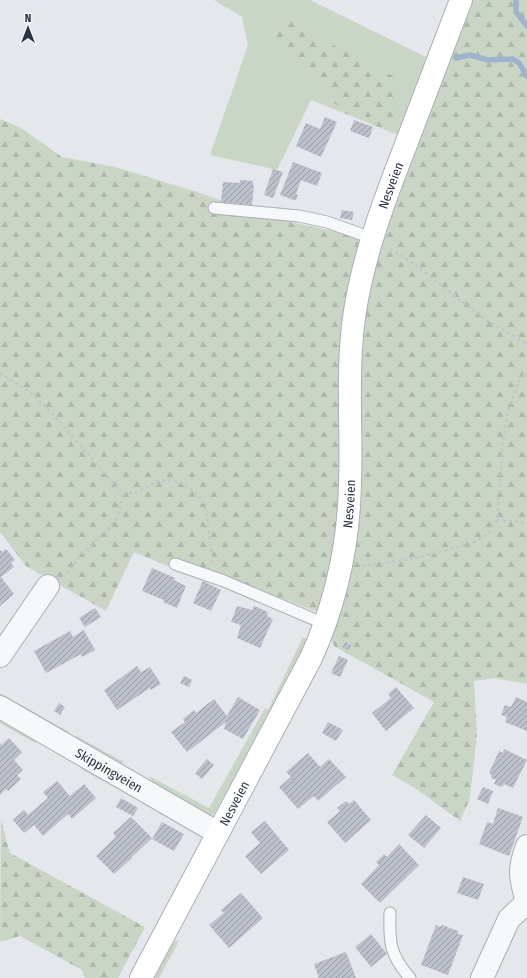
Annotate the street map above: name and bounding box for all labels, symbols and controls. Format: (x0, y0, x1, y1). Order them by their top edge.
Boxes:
north arrow (8, 8, 48, 48)
text: N (25, 12, 31, 25)
street label: Nesveien (375, 160, 406, 211)
street label: Nesveien (340, 480, 358, 529)
street label: Skippingveien (73, 745, 145, 795)
street label: Nesveien (216, 778, 252, 828)

